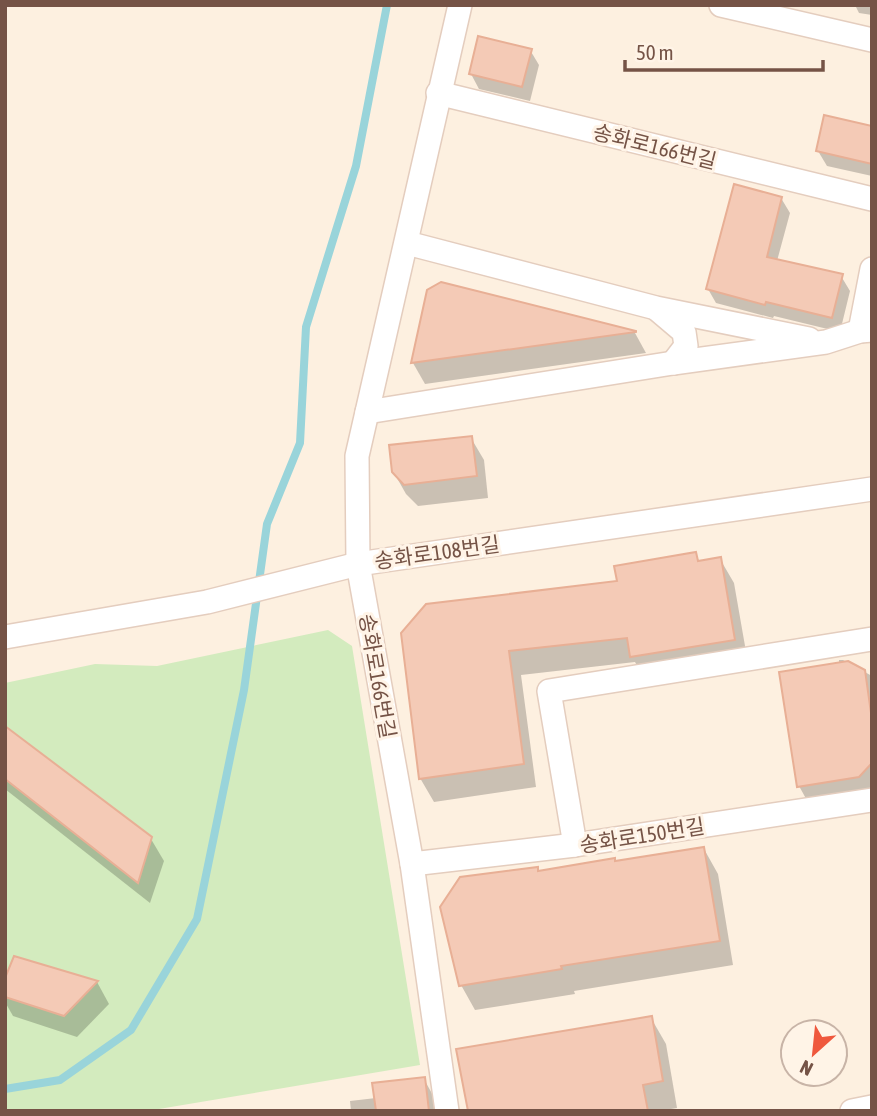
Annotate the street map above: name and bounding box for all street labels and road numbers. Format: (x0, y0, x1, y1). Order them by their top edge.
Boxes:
street label: 송화로166번길 (591, 119, 719, 173)
street label: 송화로108번길 (373, 531, 501, 573)
street label: 송화로166번길 (355, 612, 401, 740)
street label: 송화로150번길 (578, 813, 706, 857)

